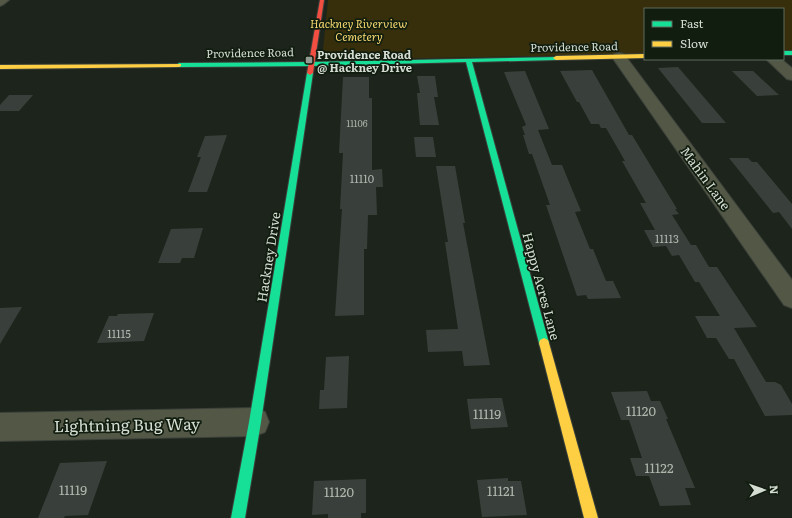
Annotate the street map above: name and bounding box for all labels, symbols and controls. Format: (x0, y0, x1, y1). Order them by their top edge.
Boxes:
legend (644, 8, 784, 60)
text: Fast (680, 14, 704, 32)
park label: Hackney Riverview Cemetery (310, 15, 408, 44)
text: Slow (680, 34, 709, 52)
street label: Providence Road (530, 37, 618, 55)
street label: Providence Road (206, 43, 294, 61)
place label: Providence Road @ Hackney Drive (317, 46, 412, 75)
marker: Providence Road @ Hackney Drive (304, 55, 314, 65)
house number: 11106 (346, 116, 368, 130)
street label: Mahin Lane (676, 142, 736, 214)
house number: 11110 (350, 170, 374, 186)
street label: Hackney Drive (251, 210, 285, 304)
street label: Happy Acres Lane (518, 230, 566, 342)
house number: 11113 (655, 230, 679, 246)
house number: 11115 (107, 325, 131, 341)
house number: 11120 (626, 401, 656, 420)
house number: 11119 (473, 404, 501, 423)
street label: Lightning Bug Way (54, 411, 201, 437)
house number: 11122 (644, 458, 674, 477)
north arrow (744, 470, 784, 510)
house number: 11119 (59, 480, 87, 499)
house number: 11121 (487, 481, 515, 500)
house number: 11120 (324, 482, 354, 501)
text: N (767, 485, 783, 495)

